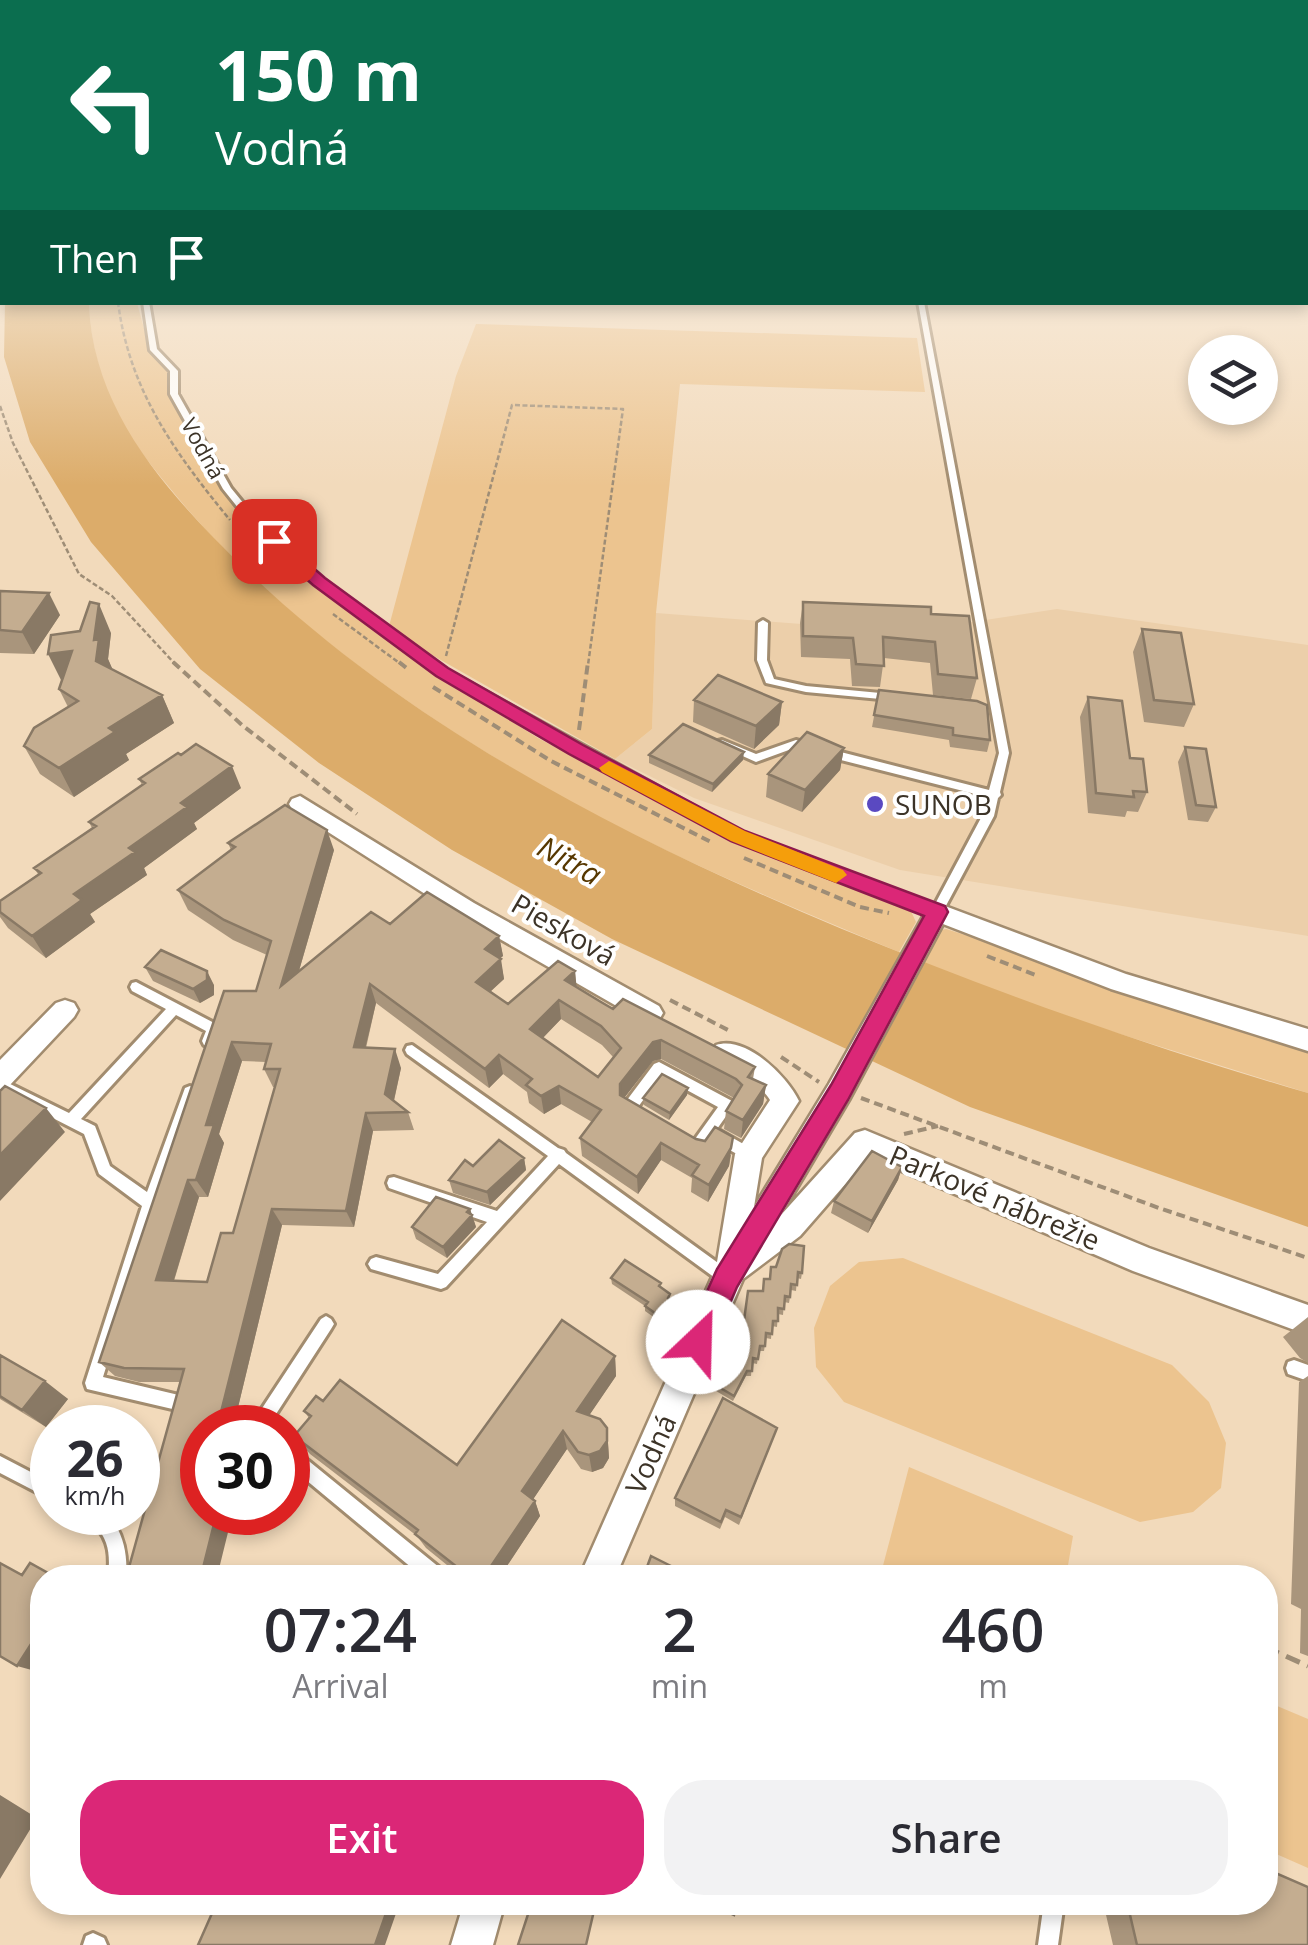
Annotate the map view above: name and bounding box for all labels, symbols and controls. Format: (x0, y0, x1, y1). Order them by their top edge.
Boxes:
text: 150 m (215, 26, 422, 122)
icon: left (50, 40, 180, 170)
text: Vodná (215, 117, 349, 178)
icon: arrive (159, 230, 214, 285)
text: Then (50, 232, 139, 284)
map controls (1188, 335, 1278, 425)
button: layers (1188, 335, 1278, 425)
street label: Vodná (175, 412, 233, 484)
pin (232, 499, 317, 584)
icon: arrive (247, 514, 302, 569)
place label: SUNOB (895, 785, 992, 823)
marker: SUNOB (864, 793, 886, 815)
water label: Nitra (531, 826, 609, 894)
street label: Piesková (505, 884, 623, 974)
street label: Parkové nábrežie (884, 1135, 1106, 1259)
position arrow (646, 1290, 750, 1394)
speed limit sign: 30 (180, 1405, 310, 1535)
street label: Vodná (616, 1408, 684, 1500)
text: 26 (66, 1424, 124, 1492)
text: km/h (65, 1478, 125, 1512)
text: 07:24 (264, 1588, 417, 1670)
text: 2 (662, 1588, 697, 1670)
text: 460 (942, 1588, 1044, 1670)
text: Arrival (292, 1664, 389, 1707)
text: min (651, 1664, 708, 1707)
text: m (978, 1664, 1008, 1707)
button: Exit (80, 1780, 644, 1895)
button: Share (664, 1780, 1228, 1895)

